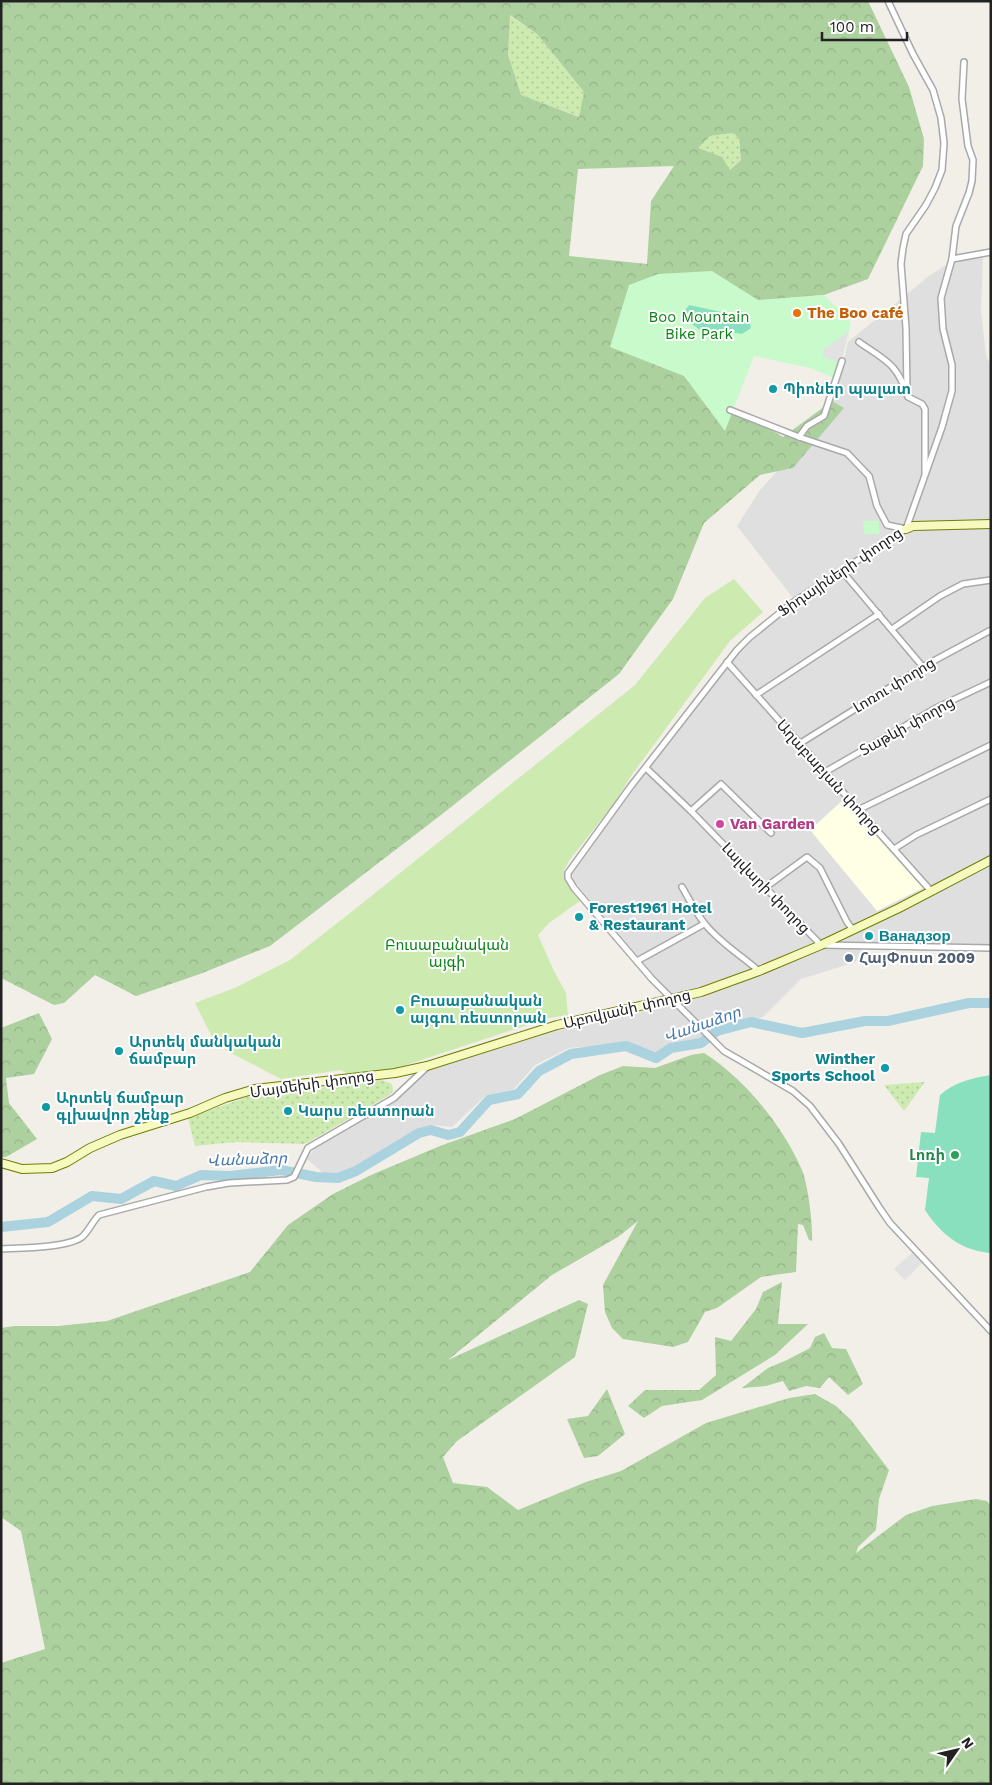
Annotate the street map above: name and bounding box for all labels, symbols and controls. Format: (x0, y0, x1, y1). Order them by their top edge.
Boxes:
scale bar (822, 10, 907, 42)
text: 100 m (830, 18, 874, 36)
place label: The Boo café (807, 304, 904, 322)
marker: The Boo café (791, 307, 803, 319)
park label: Boo Mountain Bike Park (648, 308, 750, 343)
place label: Պիոներ պալատ (783, 380, 911, 398)
marker: Պիոներ պալատ (767, 383, 779, 395)
street label: Ֆիդայիների փողոց (774, 524, 906, 620)
street label: Լոռու փողոց (850, 653, 938, 717)
street label: Տաթևի փողոց (857, 693, 957, 759)
street label: Աղաբաբյան փողոց (773, 716, 885, 838)
place label: Van Garden (730, 815, 815, 833)
marker: Van Garden (714, 818, 726, 830)
street label: Լալվարի փողոց (718, 839, 814, 937)
place label: Forest1961 Hotel & Restaurant (589, 899, 712, 934)
marker: Forest1961 Hotel & Restaurant (573, 911, 585, 923)
place label: Ванадзор (879, 927, 951, 945)
marker: Ванадзор (863, 930, 875, 942)
park label: Բուսաբանական այգի (385, 936, 509, 971)
place label: ՀայՓոստ 2009 (859, 949, 975, 967)
marker: ՀայՓոստ 2009 (843, 952, 855, 964)
street label: Աբովյանի փողոց (562, 986, 692, 1032)
place label: Բուսաբանական այգու ռեստորան (410, 992, 547, 1027)
water label: Վանաձոր (661, 1002, 743, 1046)
marker: Բուսաբանական այգու ռեստորան (394, 1004, 406, 1016)
place label: Արտեկ մանկական ճամբար (129, 1033, 281, 1068)
marker: Արտեկ մանկական ճամբար (113, 1045, 125, 1057)
place label: Winther Sports School (771, 1050, 876, 1085)
marker: Winther Sports School (879, 1062, 891, 1074)
street label: Մայմեխի փողոց (249, 1066, 375, 1102)
place label: Արտեկ ճամբար գլխավոր շենք (56, 1089, 184, 1124)
marker: Արտեկ ճամբար գլխավոր շենք (40, 1101, 52, 1113)
place label: Կարս ռեստորան (298, 1102, 435, 1120)
marker: Կարս ռեստորան (282, 1105, 294, 1117)
place label: Լոռի (909, 1146, 945, 1164)
water label: Վանաձոր (207, 1148, 288, 1170)
marker: Լոռի (949, 1149, 961, 1161)
north arrow (932, 1725, 982, 1775)
text: N (958, 1734, 977, 1752)

